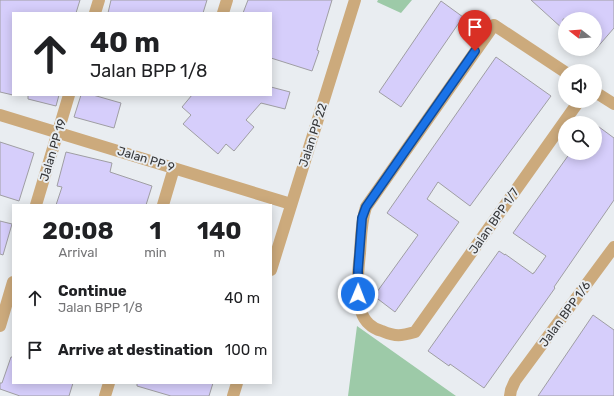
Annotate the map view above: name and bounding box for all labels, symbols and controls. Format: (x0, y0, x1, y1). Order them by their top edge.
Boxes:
pin (458, 10, 492, 51)
north arrow (558, 12, 602, 56)
map controls (558, 12, 602, 160)
icon: arrive (464, 16, 486, 38)
text: 40 m (90, 26, 160, 59)
icon: ahead (24, 28, 76, 80)
text: Jalan BPP 1/8 (90, 60, 208, 82)
button: sound (558, 64, 602, 108)
street label: Jalan PP 22 (296, 101, 330, 169)
button: search (558, 116, 602, 160)
street label: Jalan PP 19 (37, 117, 69, 183)
street label: Jalan PP 9 (116, 144, 176, 174)
street label: Jalan BPP 1/7 (466, 185, 522, 257)
text: 20:08 (42, 217, 114, 245)
text: 1 (149, 217, 161, 245)
text: 140 (197, 217, 242, 245)
text: Arrival (59, 245, 98, 260)
text: min (144, 245, 167, 260)
text: m (214, 245, 225, 260)
position arrow (337, 273, 379, 315)
street label: Jalan BPP 1/6 (537, 279, 593, 349)
text: Continue (58, 282, 127, 300)
icon: ahead (24, 287, 46, 309)
text: 40 m (224, 289, 260, 307)
text: Jalan BPP 1/8 (58, 300, 143, 315)
icon: arrive (24, 339, 46, 361)
text: Arrive at destination (58, 341, 213, 359)
text: 100 m (225, 341, 267, 359)

